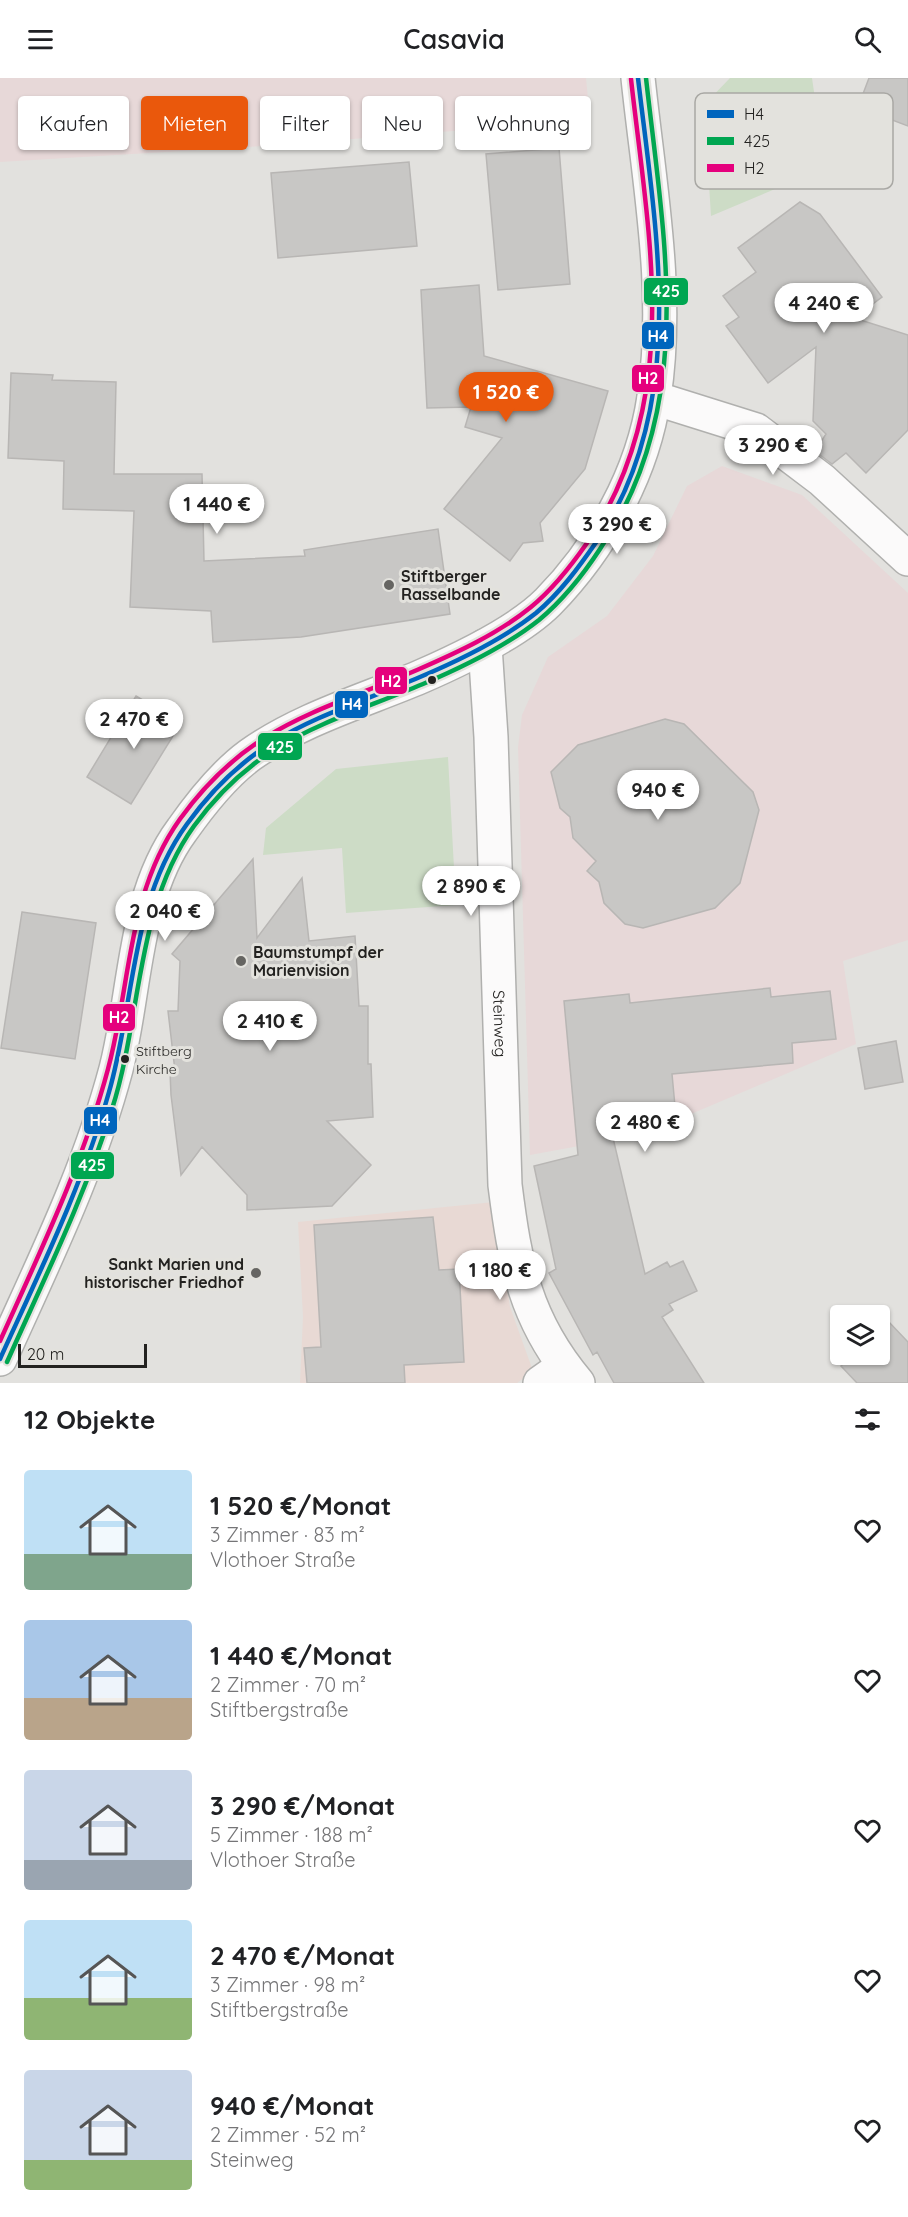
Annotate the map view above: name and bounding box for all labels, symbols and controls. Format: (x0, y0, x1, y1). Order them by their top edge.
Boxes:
text: Casavia (403, 22, 505, 56)
icon: menu (24, 23, 57, 56)
icon: search (851, 23, 884, 56)
legend (695, 93, 893, 189)
chip: Kaufen (18, 96, 129, 150)
chip: Mieten (141, 96, 248, 150)
chip: Filter (260, 96, 350, 150)
chip: Neu (362, 96, 443, 150)
chip: Wohnung (455, 96, 591, 150)
text: H4 (744, 104, 764, 124)
text: 425 (744, 131, 770, 151)
text: H2 (744, 158, 765, 178)
line badge: 425 (643, 277, 689, 306)
text: 425 (652, 281, 680, 301)
pin: 4 240 € (769, 283, 879, 334)
text: 4 240 € (789, 290, 859, 315)
line badge: H4 (641, 321, 675, 350)
text: H4 (648, 326, 669, 346)
line badge: H2 (631, 364, 665, 393)
text: H2 (638, 368, 658, 388)
pin: 1 520 € (451, 372, 561, 423)
text: 1 520 € (473, 379, 539, 404)
pin: 3 290 € (718, 425, 828, 476)
text: 3 290 € (738, 432, 808, 457)
pin: 1 440 € (162, 484, 272, 535)
text: 1 440 € (183, 491, 251, 516)
pin: 3 290 € (562, 504, 672, 555)
text: 3 290 € (582, 511, 652, 536)
place label: Stiftberger Rasselbande (401, 566, 500, 604)
marker: Stiftberger Rasselbande (382, 578, 396, 592)
line badge: H2 (374, 666, 408, 695)
text: H2 (381, 671, 401, 691)
unlabelled marker (426, 674, 438, 686)
line badge: H4 (334, 690, 369, 719)
text: H4 (342, 694, 363, 714)
pin: 2 470 € (79, 699, 189, 750)
text: 2 470 € (99, 706, 169, 731)
line badge: 425 (257, 732, 303, 761)
text: 425 (266, 737, 294, 757)
pin: 940 € (616, 770, 700, 821)
text: 940 € (631, 777, 685, 802)
pin: 2 890 € (416, 866, 526, 917)
text: 2 890 € (436, 873, 506, 898)
pin: 2 040 € (110, 891, 220, 942)
text: 2 040 € (129, 898, 201, 923)
place label: Baumstumpf der Marienvision (253, 942, 384, 980)
marker: Baumstumpf der Marienvision (234, 954, 248, 968)
street label: Steinweg (489, 990, 511, 1058)
pin: 2 410 € (215, 1001, 325, 1052)
line badge: H2 (102, 1003, 136, 1032)
text: H2 (109, 1007, 129, 1027)
text: 2 410 € (237, 1008, 303, 1033)
place label: Stiftberg Kirche (136, 1042, 192, 1078)
marker: Stiftberg Kirche (119, 1053, 131, 1065)
pin: 2 480 € (590, 1102, 700, 1153)
line badge: H4 (83, 1106, 118, 1135)
text: 2 480 € (610, 1109, 680, 1134)
text: H4 (90, 1110, 111, 1130)
line badge: 425 (70, 1151, 115, 1180)
text: 425 (78, 1155, 106, 1175)
pin: 1 180 € (445, 1250, 555, 1301)
place label: Sankt Marien und historischer Friedhof (84, 1254, 244, 1292)
text: 1 180 € (469, 1257, 531, 1282)
marker: Sankt Marien und historischer Friedhof (249, 1266, 263, 1280)
map controls (830, 1305, 890, 1365)
button: layers (830, 1305, 890, 1365)
scale bar (18, 1341, 147, 1368)
text: 20 m (27, 1344, 64, 1364)
text: 12 Objekte (24, 1403, 155, 1436)
icon: filters (851, 1403, 884, 1436)
text: 1 520 €/Monat (210, 1489, 391, 1522)
icon: home (72, 1494, 144, 1566)
icon: heart (851, 1514, 884, 1547)
text: 3 Zimmer · 83 m² (210, 1522, 365, 1547)
text: Vlothoer Straße (210, 1547, 355, 1572)
text: 1 440 €/Monat (210, 1639, 392, 1672)
icon: home (72, 1644, 144, 1716)
icon: heart (851, 1664, 884, 1697)
text: 2 Zimmer · 70 m² (210, 1672, 366, 1697)
text: Stiftbergstraße (210, 1697, 349, 1722)
text: 3 290 €/Monat (210, 1789, 395, 1822)
icon: home (72, 1794, 144, 1866)
icon: heart (851, 1814, 884, 1847)
text: 5 Zimmer · 188 m² (210, 1822, 373, 1847)
text: Vlothoer Straße (210, 1847, 355, 1872)
text: 2 470 €/Monat (210, 1939, 395, 1972)
icon: home (72, 1944, 144, 2016)
icon: heart (851, 1964, 884, 1997)
text: 3 Zimmer · 98 m² (210, 1972, 365, 1997)
text: Stiftbergstraße (210, 1997, 349, 2022)
text: 940 €/Monat (210, 2089, 374, 2122)
icon: home (72, 2094, 144, 2166)
icon: heart (851, 2114, 884, 2147)
text: 2 Zimmer · 52 m² (210, 2122, 366, 2147)
text: Steinweg (210, 2147, 294, 2172)

